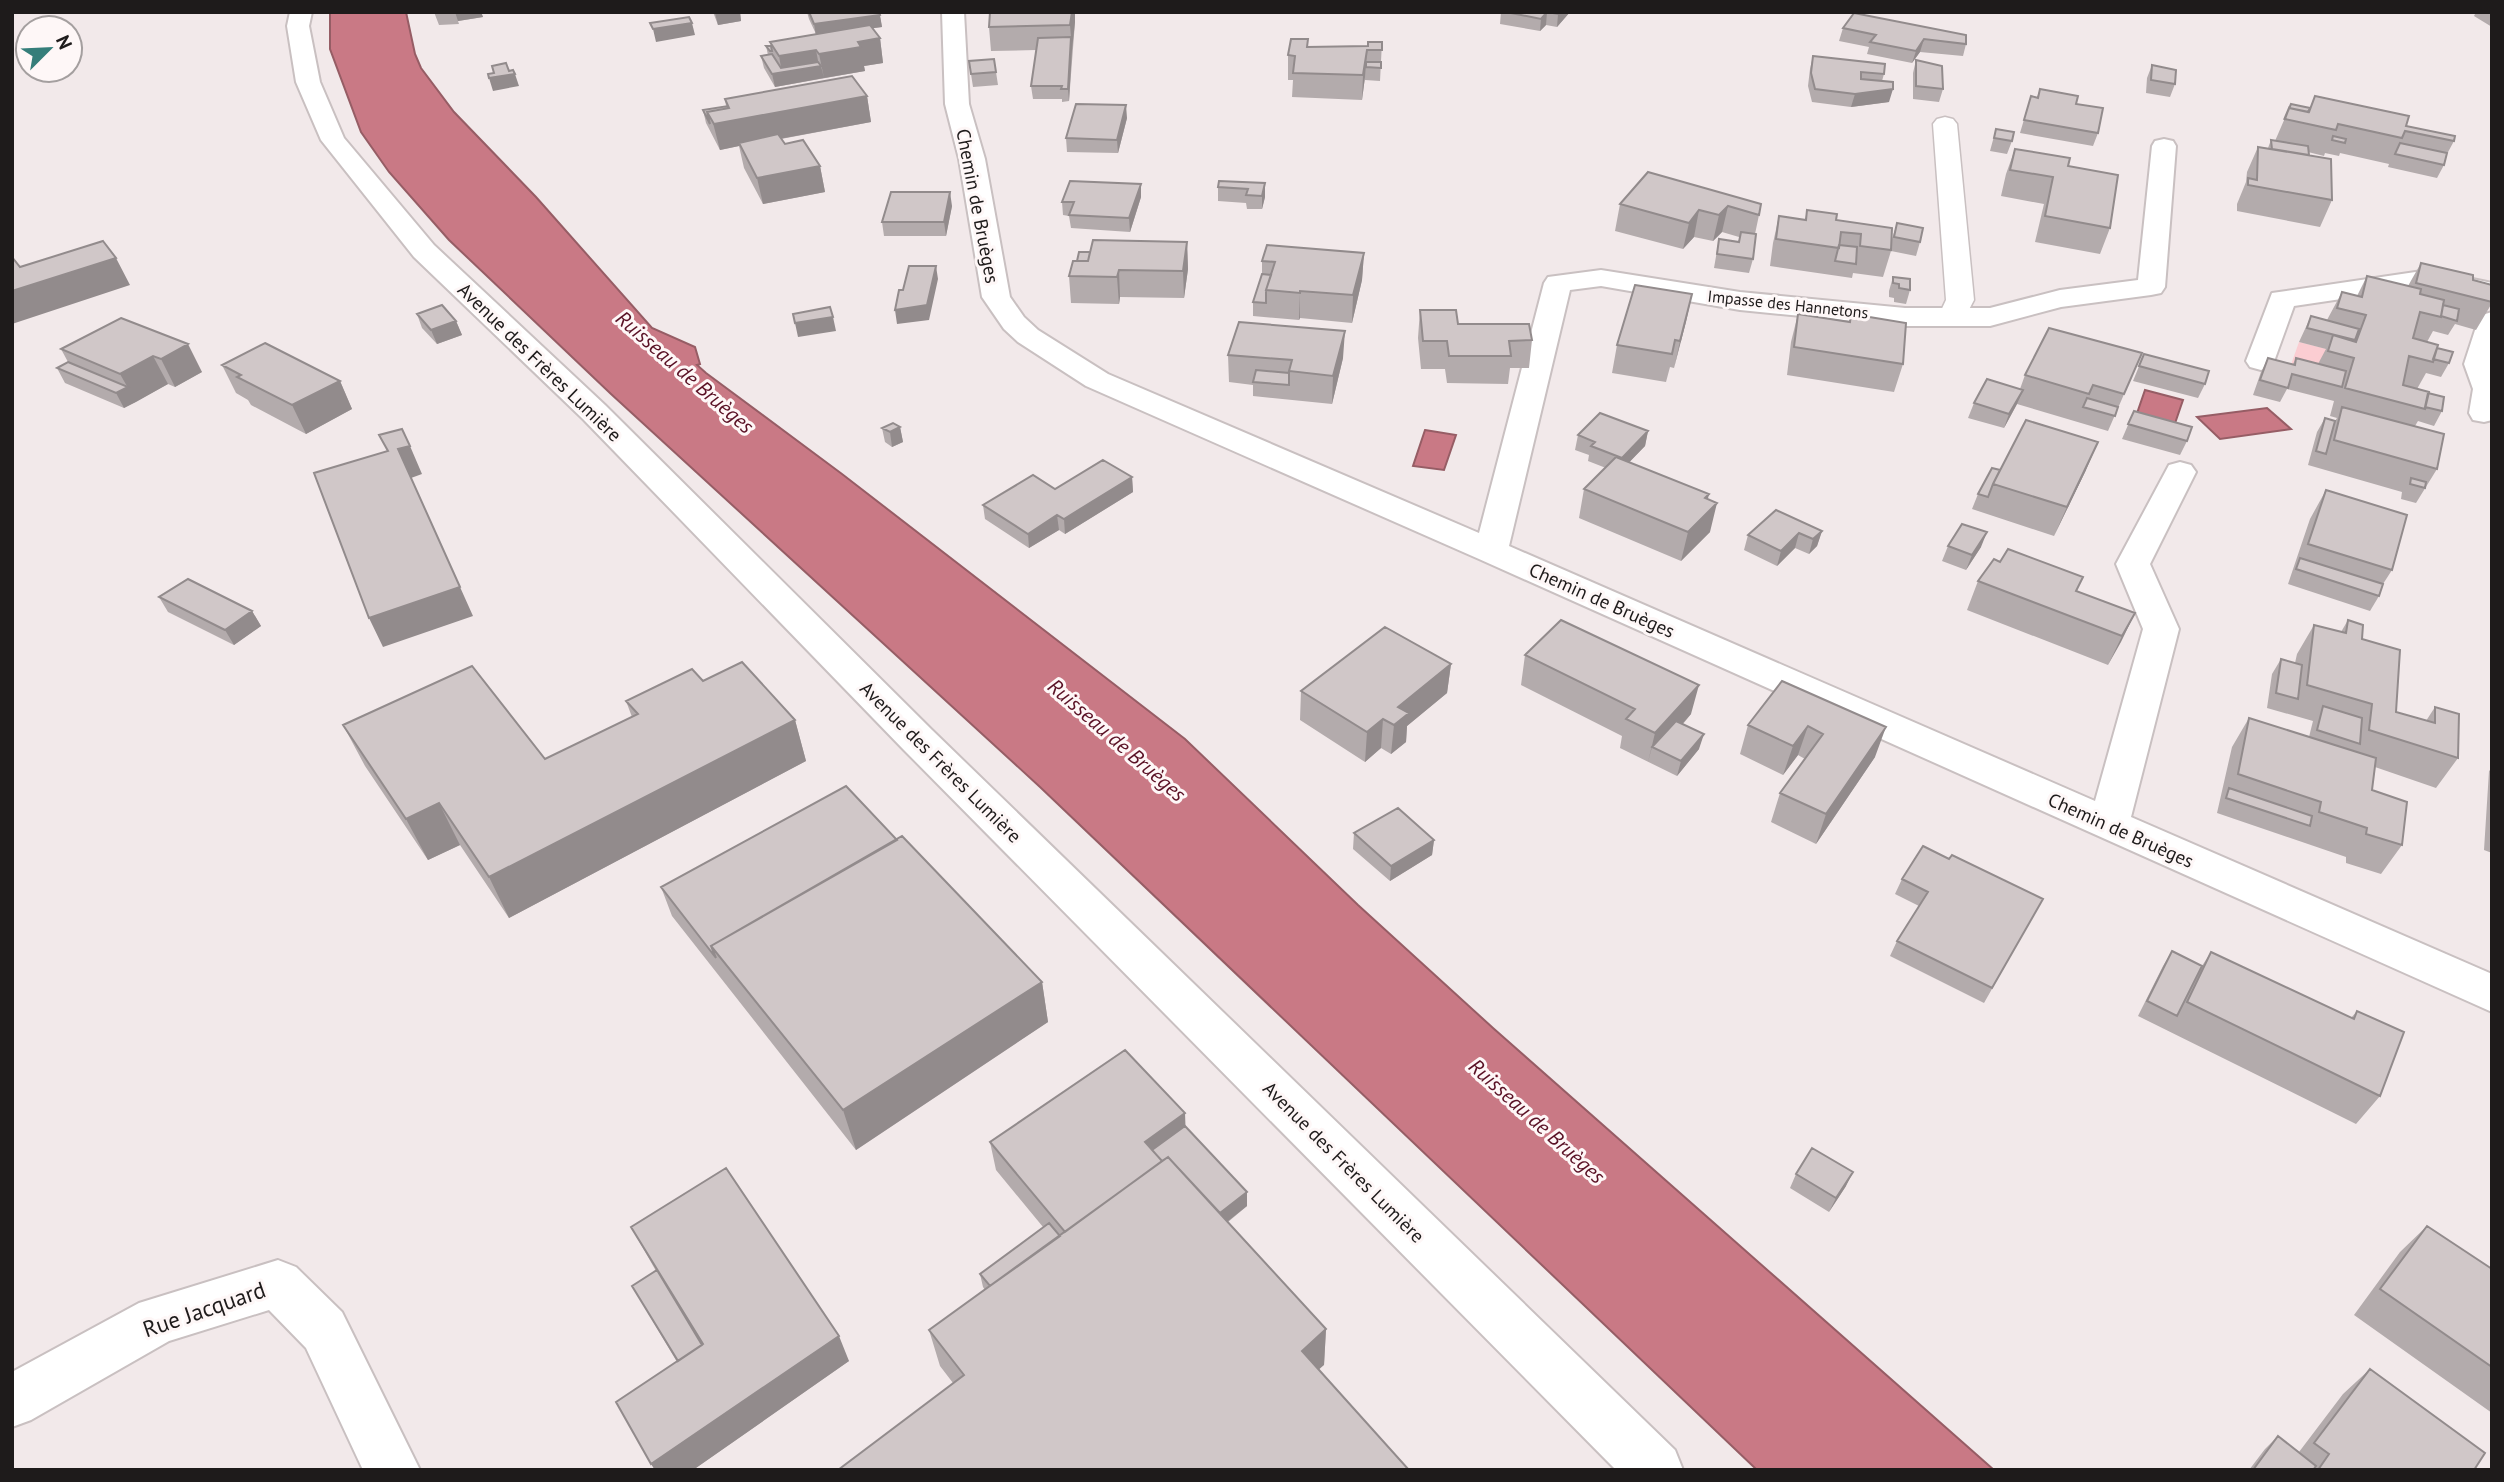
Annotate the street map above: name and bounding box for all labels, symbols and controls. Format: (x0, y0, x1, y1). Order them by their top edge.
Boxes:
north arrow (14, 14, 84, 84)
text: N (51, 32, 78, 53)
street label: Chemin de Bruèges (951, 127, 1005, 285)
street label: Avenue des Frères Lumière (453, 277, 627, 447)
street label: Impasse des Hannetons (1707, 286, 1870, 322)
water label: Ruisseau de Bruèges (610, 305, 760, 440)
street label: Chemin de Bruèges (1525, 557, 1679, 643)
water label: Ruisseau de Bruèges (1042, 673, 1192, 808)
street label: Avenue des Frères Lumière (855, 676, 1027, 848)
street label: Chemin de Bruèges (2044, 787, 2198, 873)
water label: Ruisseau de Bruèges (1463, 1053, 1611, 1190)
street label: Avenue des Frères Lumière (1258, 1076, 1430, 1248)
street label: Rue Jacquard (139, 1274, 269, 1344)

